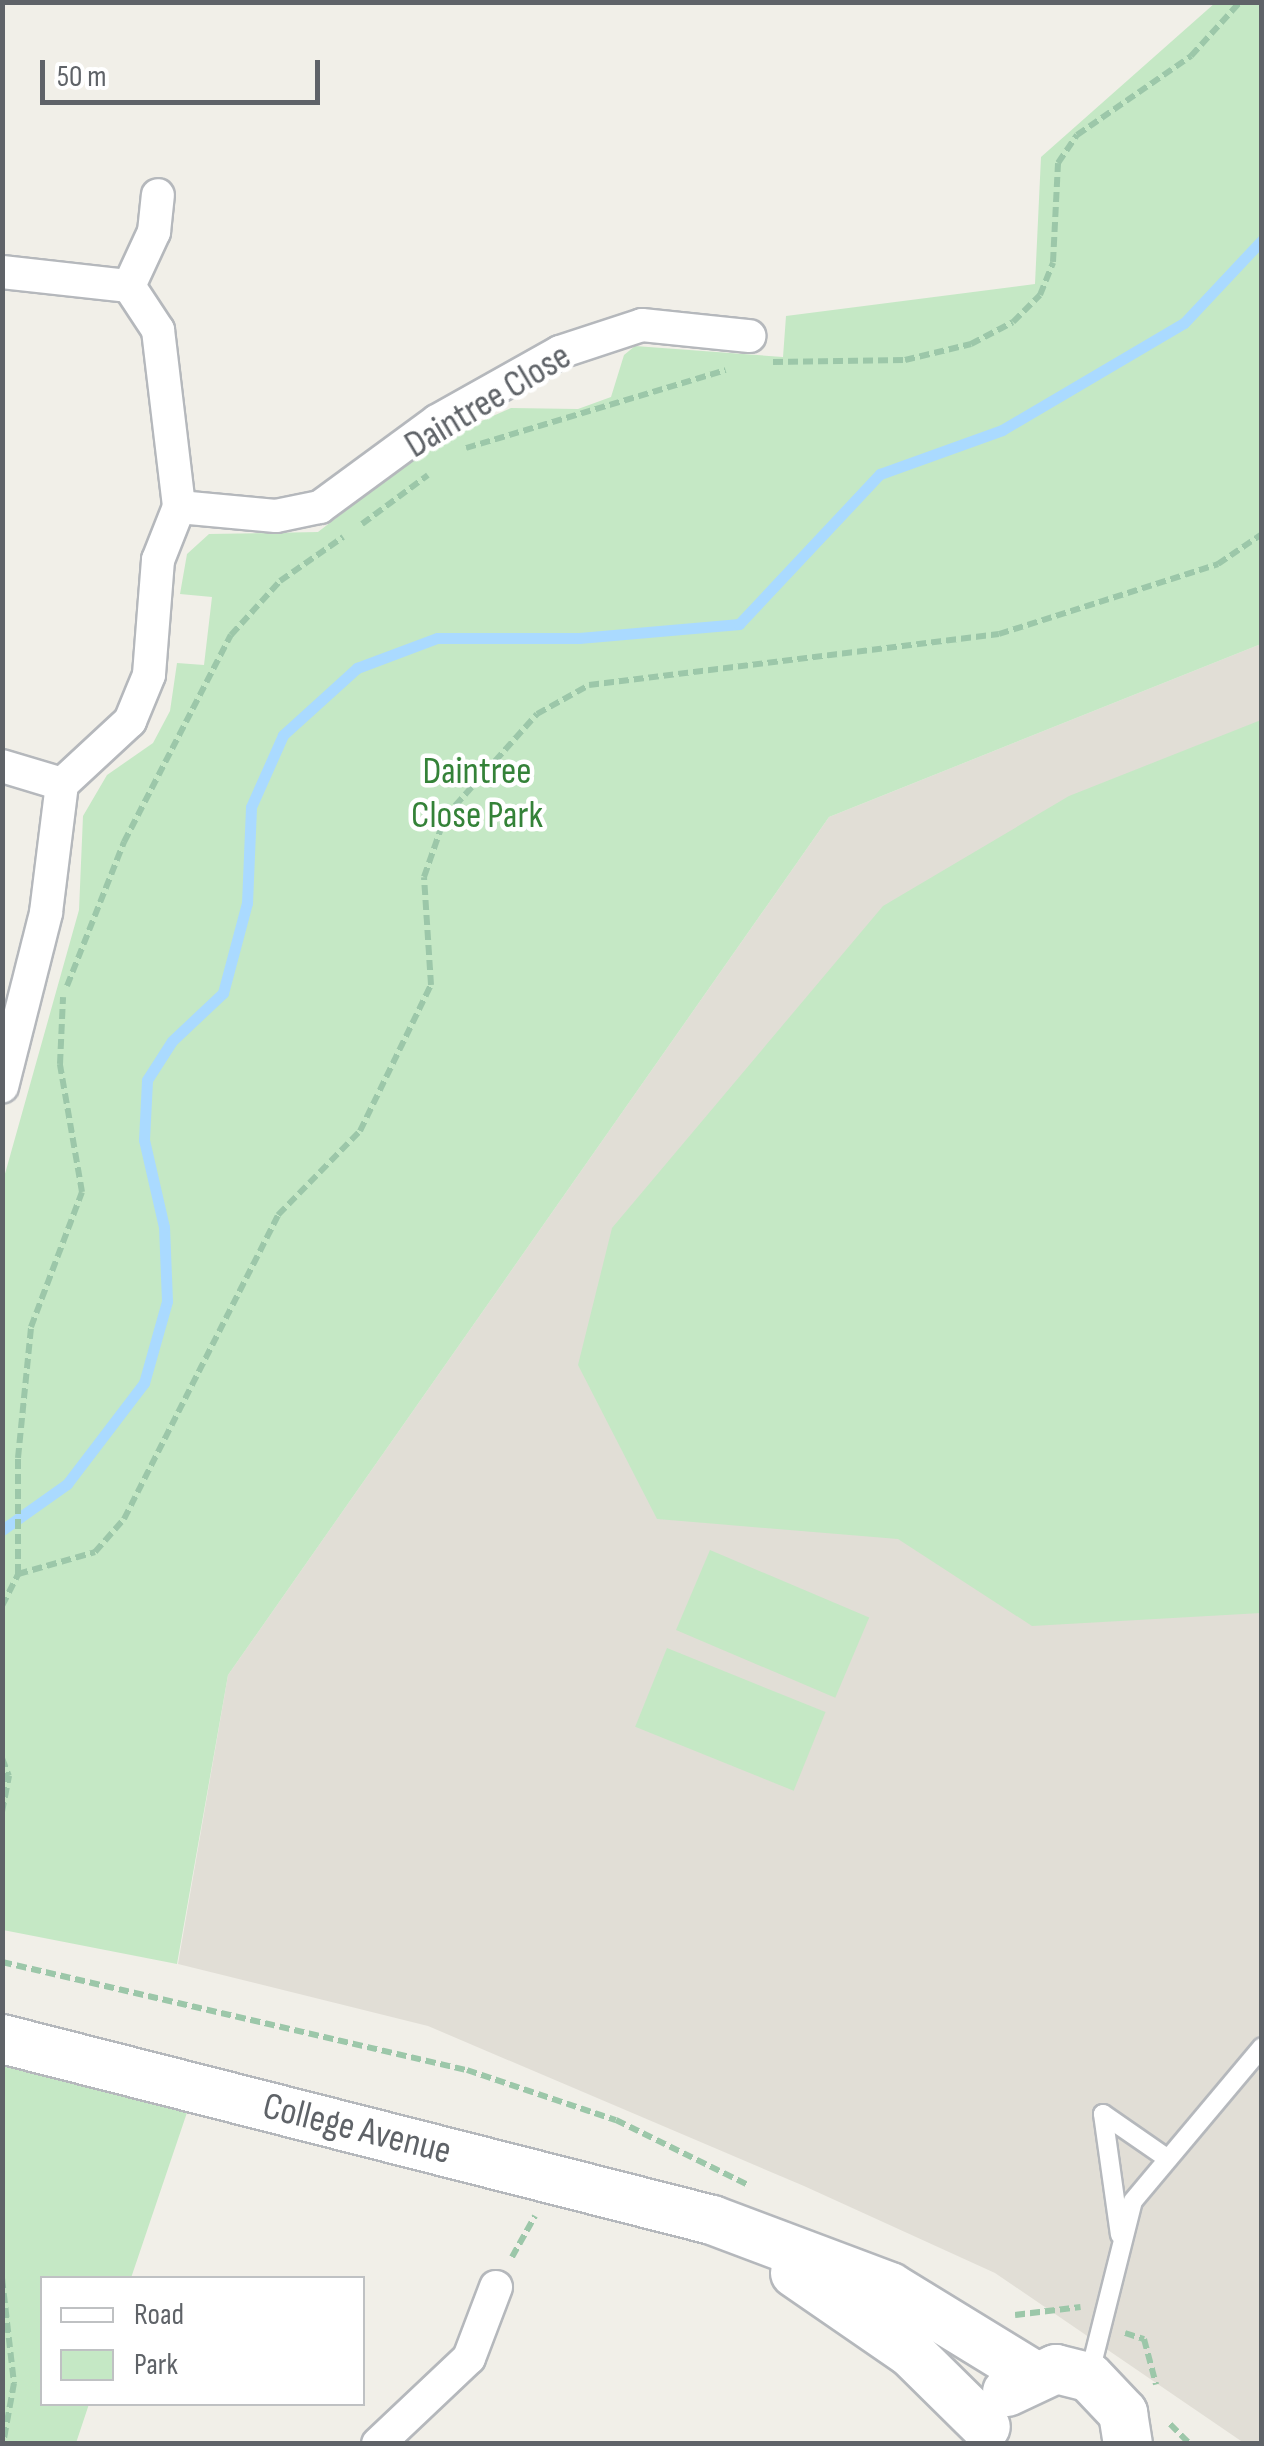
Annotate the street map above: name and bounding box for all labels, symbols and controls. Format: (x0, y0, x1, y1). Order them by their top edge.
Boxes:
scale bar (45, 40, 325, 102)
text: 50 m (57, 59, 106, 95)
street label: Daintree Close (397, 334, 579, 468)
park label: Daintree Close Park (411, 749, 543, 838)
street label: College Avenue (258, 2084, 456, 2174)
legend (40, 2276, 365, 2406)
text: Road (134, 2297, 184, 2333)
text: Park (134, 2347, 178, 2383)

